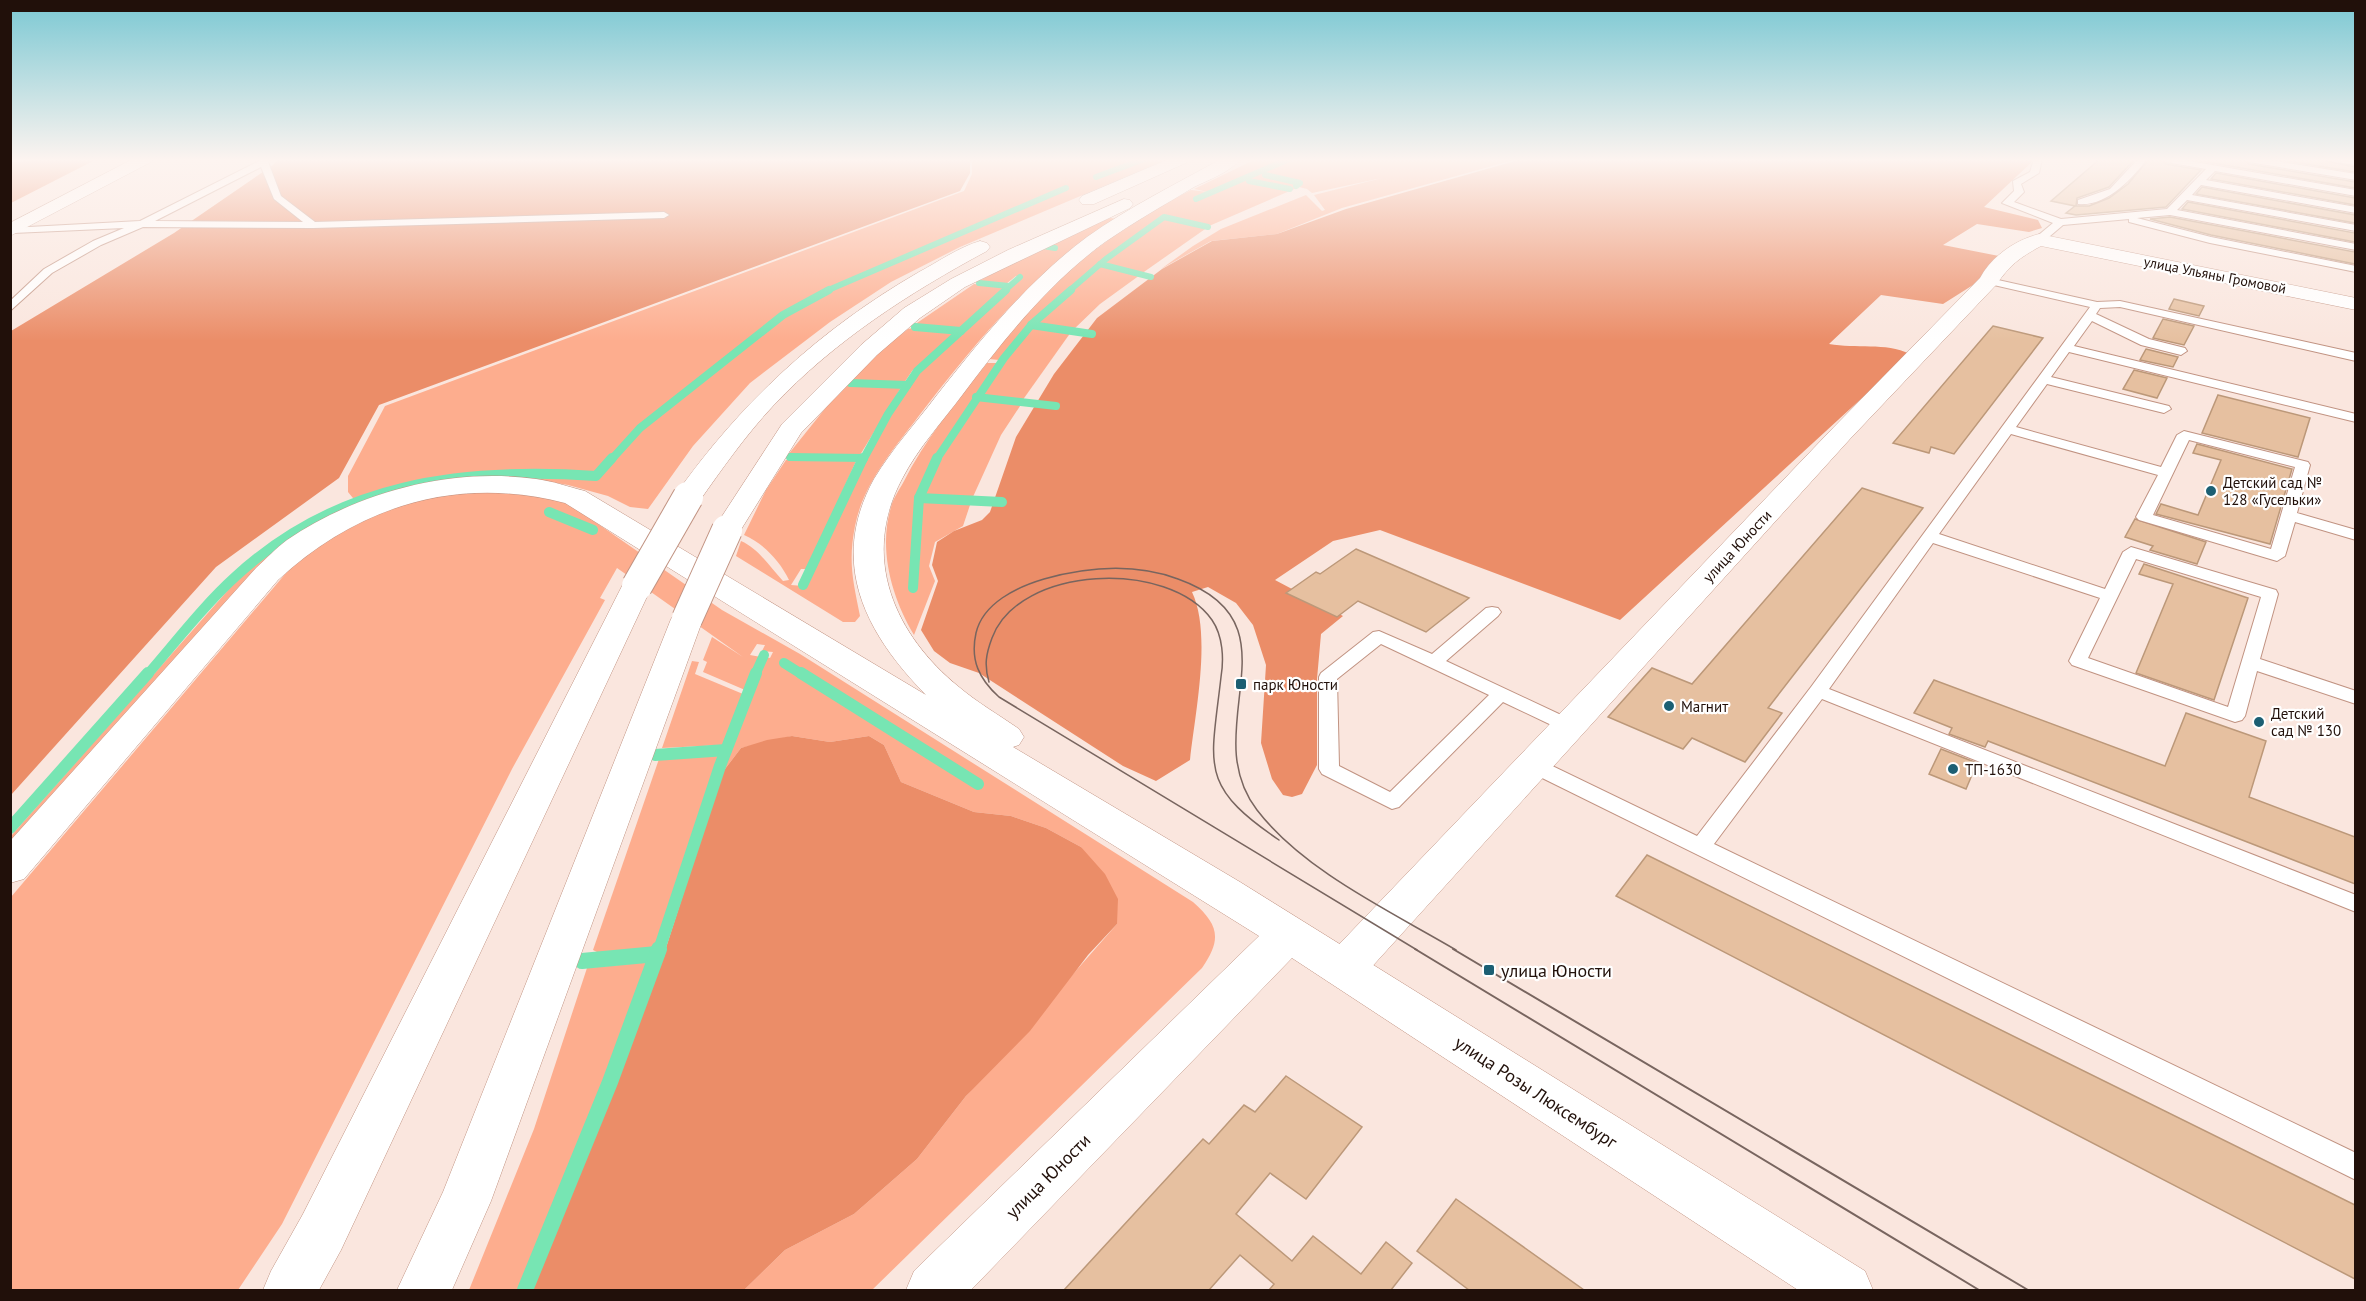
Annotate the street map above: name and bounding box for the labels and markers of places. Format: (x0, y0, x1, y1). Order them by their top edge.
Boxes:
place label: Детский сад № 128 «Гусельки» (2223, 473, 2322, 509)
marker: Детский сад № 128 «Гусельки» (2204, 484, 2218, 498)
place label: парк Юности (1253, 675, 1338, 694)
marker: парк Юности (1234, 677, 1248, 691)
place label: Магнит (1681, 697, 1728, 716)
marker: Магнит (1662, 699, 1676, 713)
place label: Детский сад № 130 (2271, 704, 2341, 740)
marker: Детский сад № 130 (2252, 715, 2266, 729)
place label: ТП-1630 (1965, 760, 2021, 779)
marker: ТП-1630 (1946, 762, 1960, 776)
place label: улица Юности (1501, 959, 1612, 982)
marker: улица Юности (1482, 963, 1496, 977)

